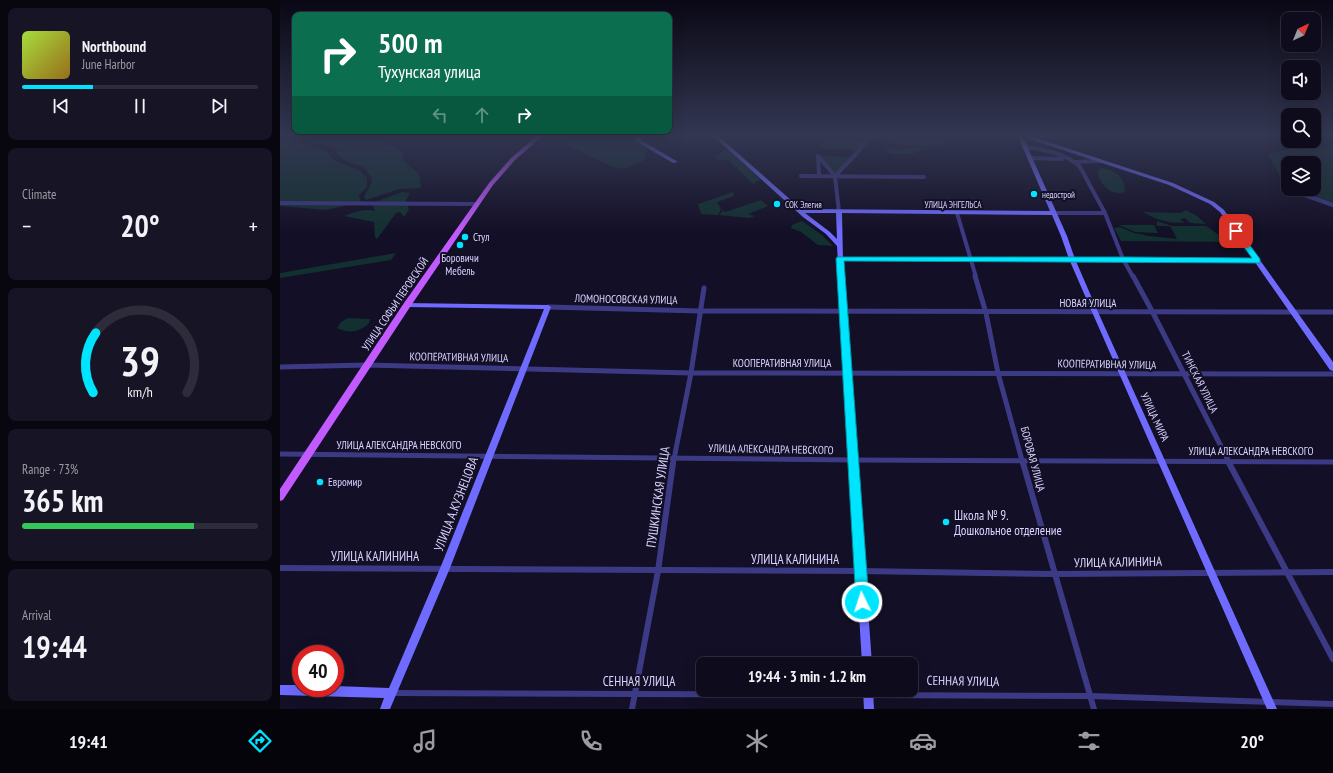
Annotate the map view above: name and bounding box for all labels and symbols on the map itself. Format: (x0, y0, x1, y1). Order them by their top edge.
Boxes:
north arrow (1281, 12, 1321, 52)
marker: недострой (1029, 189, 1039, 199)
place label: недострой (1042, 189, 1075, 200)
marker: СОК Элегия (772, 199, 782, 209)
place label: СОК Элегия (785, 199, 822, 210)
street label: УЛИЦА ЭНГЕЛЬСА (925, 199, 982, 210)
pin (1219, 214, 1253, 248)
place label: Стул (473, 230, 489, 244)
marker: Стул (460, 232, 470, 242)
marker: Боровичи Мебель (455, 240, 465, 250)
place label: Боровичи Мебель (441, 251, 479, 278)
street label: УЛИЦА СОФЬИ ПЕРОВСКОЙ (359, 255, 431, 353)
street label: ЛОМОНОСОВСКАЯ УЛИЦА (573, 291, 678, 307)
street label: НОВАЯ УЛИЦА (1059, 296, 1117, 310)
street label: КООПЕРАТИВНАЯ УЛИЦА (410, 349, 509, 365)
street label: ТИНСКАЯ УЛИЦА (1179, 349, 1222, 416)
street label: КООПЕРАТИВНАЯ УЛИЦА (733, 356, 832, 370)
street label: КООПЕРАТИВНАЯ УЛИЦА (1058, 356, 1157, 372)
street label: УЛИЦА МИРА (1138, 390, 1173, 444)
street label: БОРОВАЯ УЛИЦА (1018, 425, 1049, 494)
street label: УЛИЦА АЛЕКСАНДРА НЕВСКОГО (336, 438, 462, 452)
street label: УЛИЦА АЛЕКСАНДРА НЕВСКОГО (708, 441, 834, 457)
street label: УЛИЦА АЛЕКСАНДРА НЕВСКОГО (1188, 444, 1314, 458)
street label: ПУШКИНСКАЯ УЛИЦА (642, 445, 674, 549)
street label: УЛИЦА А.КУЗНЕЦОВА (430, 454, 482, 554)
place label: Евромир (328, 475, 362, 489)
marker: Евромир (315, 477, 325, 487)
place label: Школа № 9. Дошкольное отделение (954, 507, 1062, 539)
marker: Школа № 9. Дошкольное отделение (941, 517, 951, 527)
street label: УЛИЦА КАЛИНИНА (331, 548, 420, 565)
street label: УЛИЦА КАЛИНИНА (751, 551, 840, 568)
street label: УЛИЦА КАЛИНИНА (1074, 553, 1163, 571)
position arrow (841, 581, 883, 623)
speed limit sign: 40 (292, 645, 344, 697)
street label: СЕННАЯ УЛИЦА (927, 672, 1000, 690)
street label: СЕННАЯ УЛИЦА (603, 673, 676, 690)

